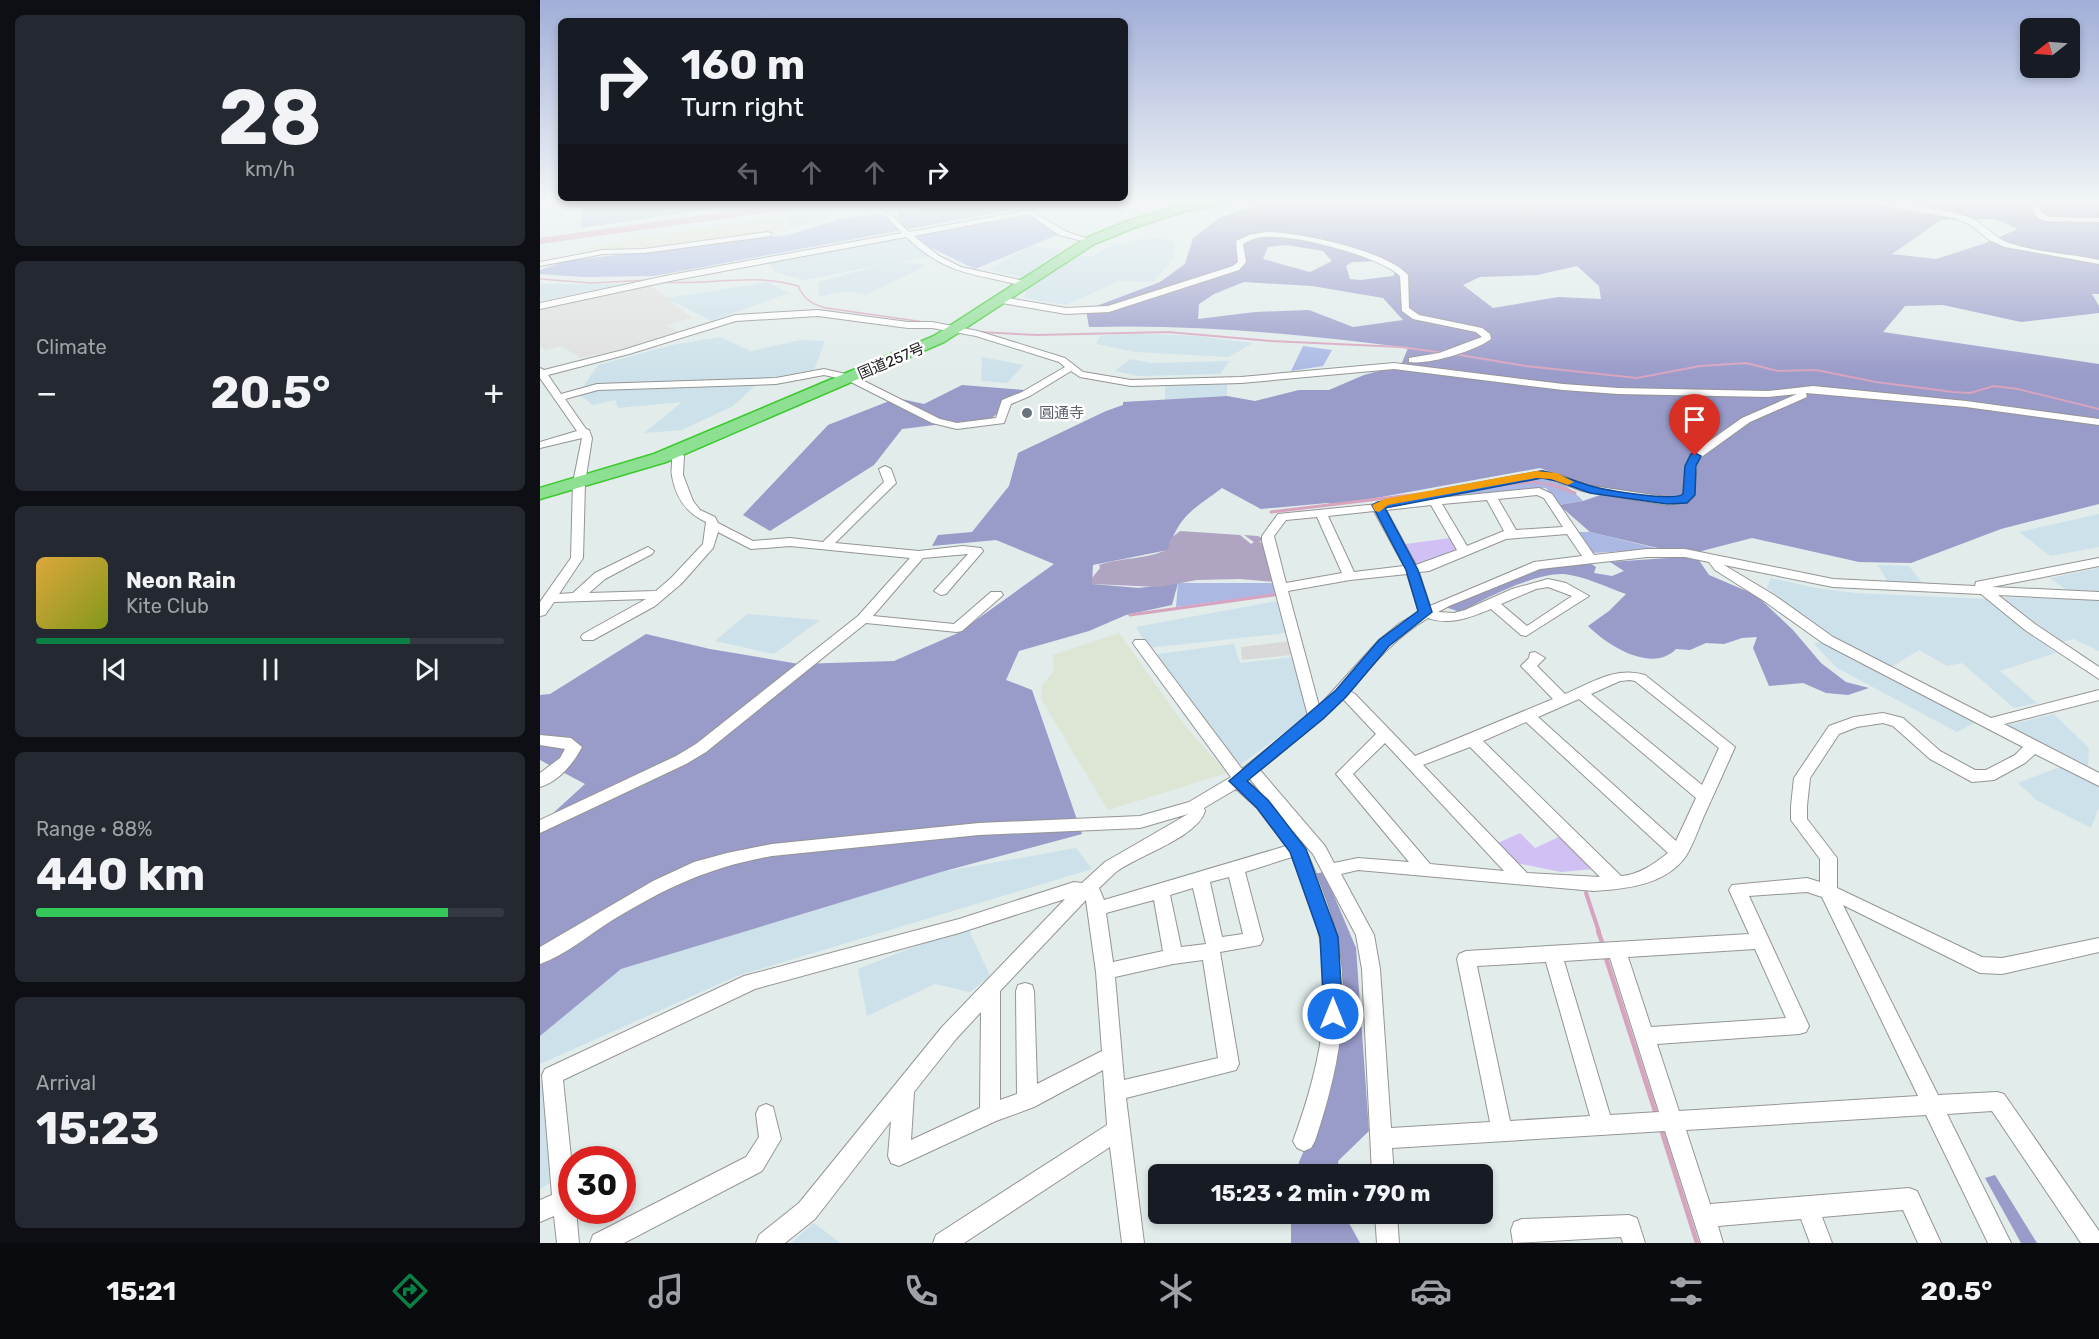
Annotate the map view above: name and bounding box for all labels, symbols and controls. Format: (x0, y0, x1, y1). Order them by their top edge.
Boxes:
north arrow (2020, 18, 2080, 78)
map controls (2020, 18, 2080, 78)
text: 160 m (681, 40, 805, 90)
icon: right (582, 42, 660, 120)
text: 28 (218, 71, 322, 164)
text: Turn right (681, 91, 804, 123)
icon: left (732, 156, 765, 189)
icon: ahead (795, 156, 828, 189)
icon: ahead (858, 156, 891, 189)
icon: right (921, 156, 954, 189)
text: km/h (245, 157, 295, 181)
text: Climate (36, 335, 107, 359)
street label: 国道257号 (855, 339, 927, 383)
text: 20.5° (211, 366, 330, 419)
text: − (36, 373, 57, 412)
text: + (483, 373, 504, 412)
pin (1669, 394, 1720, 456)
icon: arrive (1678, 403, 1711, 436)
place label: 圓通寺 (1039, 404, 1084, 422)
marker: 圓通寺 (1020, 406, 1034, 420)
text: Neon Rain (126, 567, 236, 594)
text: Kite Club (126, 594, 209, 618)
icon: previous (98, 653, 131, 686)
icon: pause (254, 653, 287, 686)
icon: next (410, 653, 443, 686)
text: Range · 88% (36, 817, 152, 841)
text: 440 km (36, 848, 205, 901)
position arrow (1301, 982, 1365, 1046)
text: Arrival (36, 1071, 96, 1095)
text: 15:23 (36, 1102, 159, 1155)
speed limit sign: 30 (558, 1146, 636, 1224)
text: 15:23 · 2 min · 790 m (1211, 1180, 1430, 1207)
icon: directions (389, 1270, 431, 1312)
icon: music (645, 1270, 687, 1312)
icon: phone (900, 1270, 942, 1312)
icon: climate (1155, 1270, 1197, 1312)
icon: car (1410, 1270, 1452, 1312)
icon: filters (1665, 1270, 1707, 1312)
text: 15:21 (107, 1275, 176, 1307)
text: 20.5° (1920, 1275, 1992, 1307)

